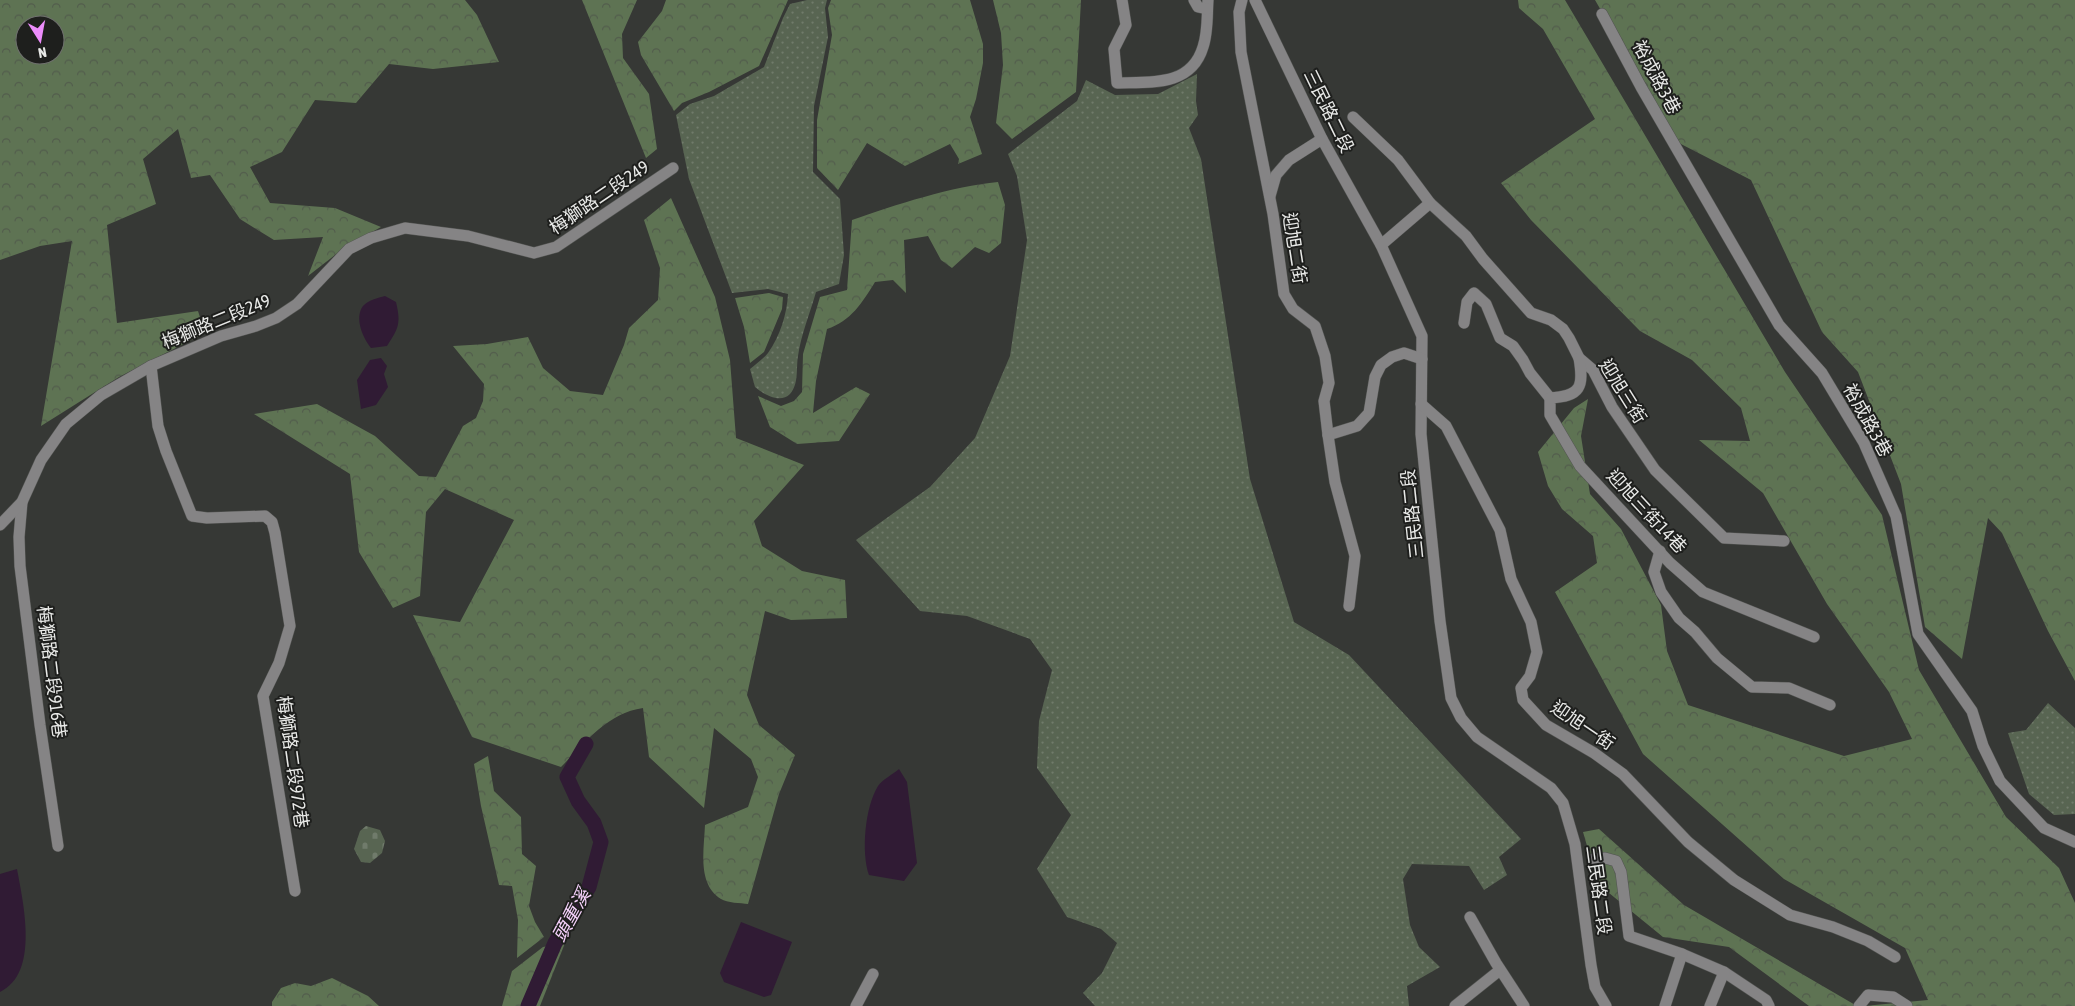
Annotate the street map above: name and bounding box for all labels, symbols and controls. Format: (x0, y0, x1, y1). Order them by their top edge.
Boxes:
north arrow (15, 15, 65, 65)
street label: 裕成路3巷 (1629, 37, 1685, 117)
text: N (37, 44, 48, 61)
street label: 三民路二段 (1300, 66, 1358, 156)
street label: 梅獅路二段249 (545, 156, 653, 238)
street label: 迎旭二街 (1279, 211, 1311, 285)
street label: 梅獅路二段249 (159, 290, 273, 352)
street label: 迎旭三街 (1595, 355, 1651, 427)
street label: 裕成路3巷 (1839, 380, 1897, 460)
street label: 迎旭三街14巷 (1603, 465, 1691, 557)
street label: 三民路二段 (1397, 468, 1427, 560)
street label: 梅獅路二段916巷 (33, 605, 71, 739)
street label: 梅獅路二段972巷 (273, 694, 313, 830)
street label: 迎旭一街 (1547, 696, 1619, 754)
street label: 三民路二段 (1582, 844, 1616, 936)
water label: 頭重溪 (548, 882, 596, 945)

